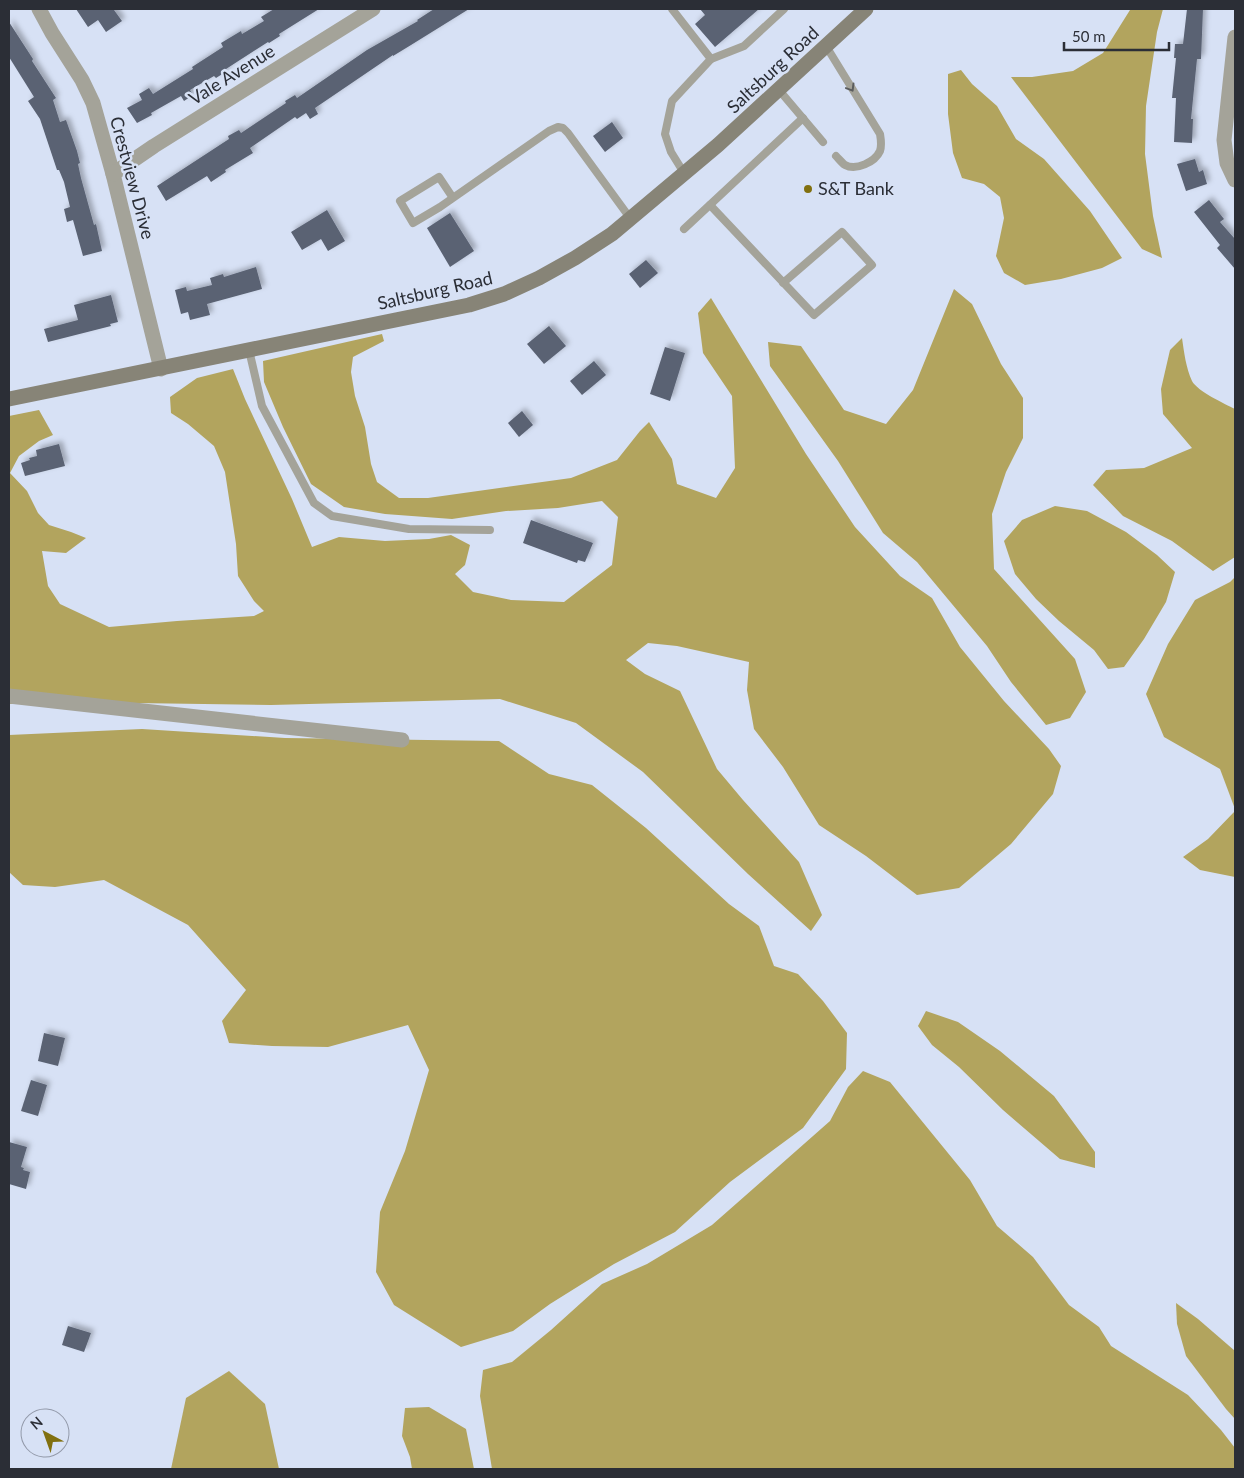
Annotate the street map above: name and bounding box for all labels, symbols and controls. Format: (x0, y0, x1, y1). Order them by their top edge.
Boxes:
scale bar (1064, 20, 1169, 52)
street label: Saltsburg Road (722, 21, 823, 117)
text: 50 m (1072, 27, 1106, 45)
street label: Vale Avenue (184, 39, 278, 109)
one-way arrow (845, 82, 855, 91)
street label: Crestview Drive (106, 114, 160, 242)
place label: S&T Bank (818, 177, 895, 199)
marker: S&T Bank (802, 183, 814, 195)
street label: Saltsburg Road (375, 266, 494, 314)
north arrow (20, 1408, 70, 1458)
text: N (26, 1413, 46, 1433)

